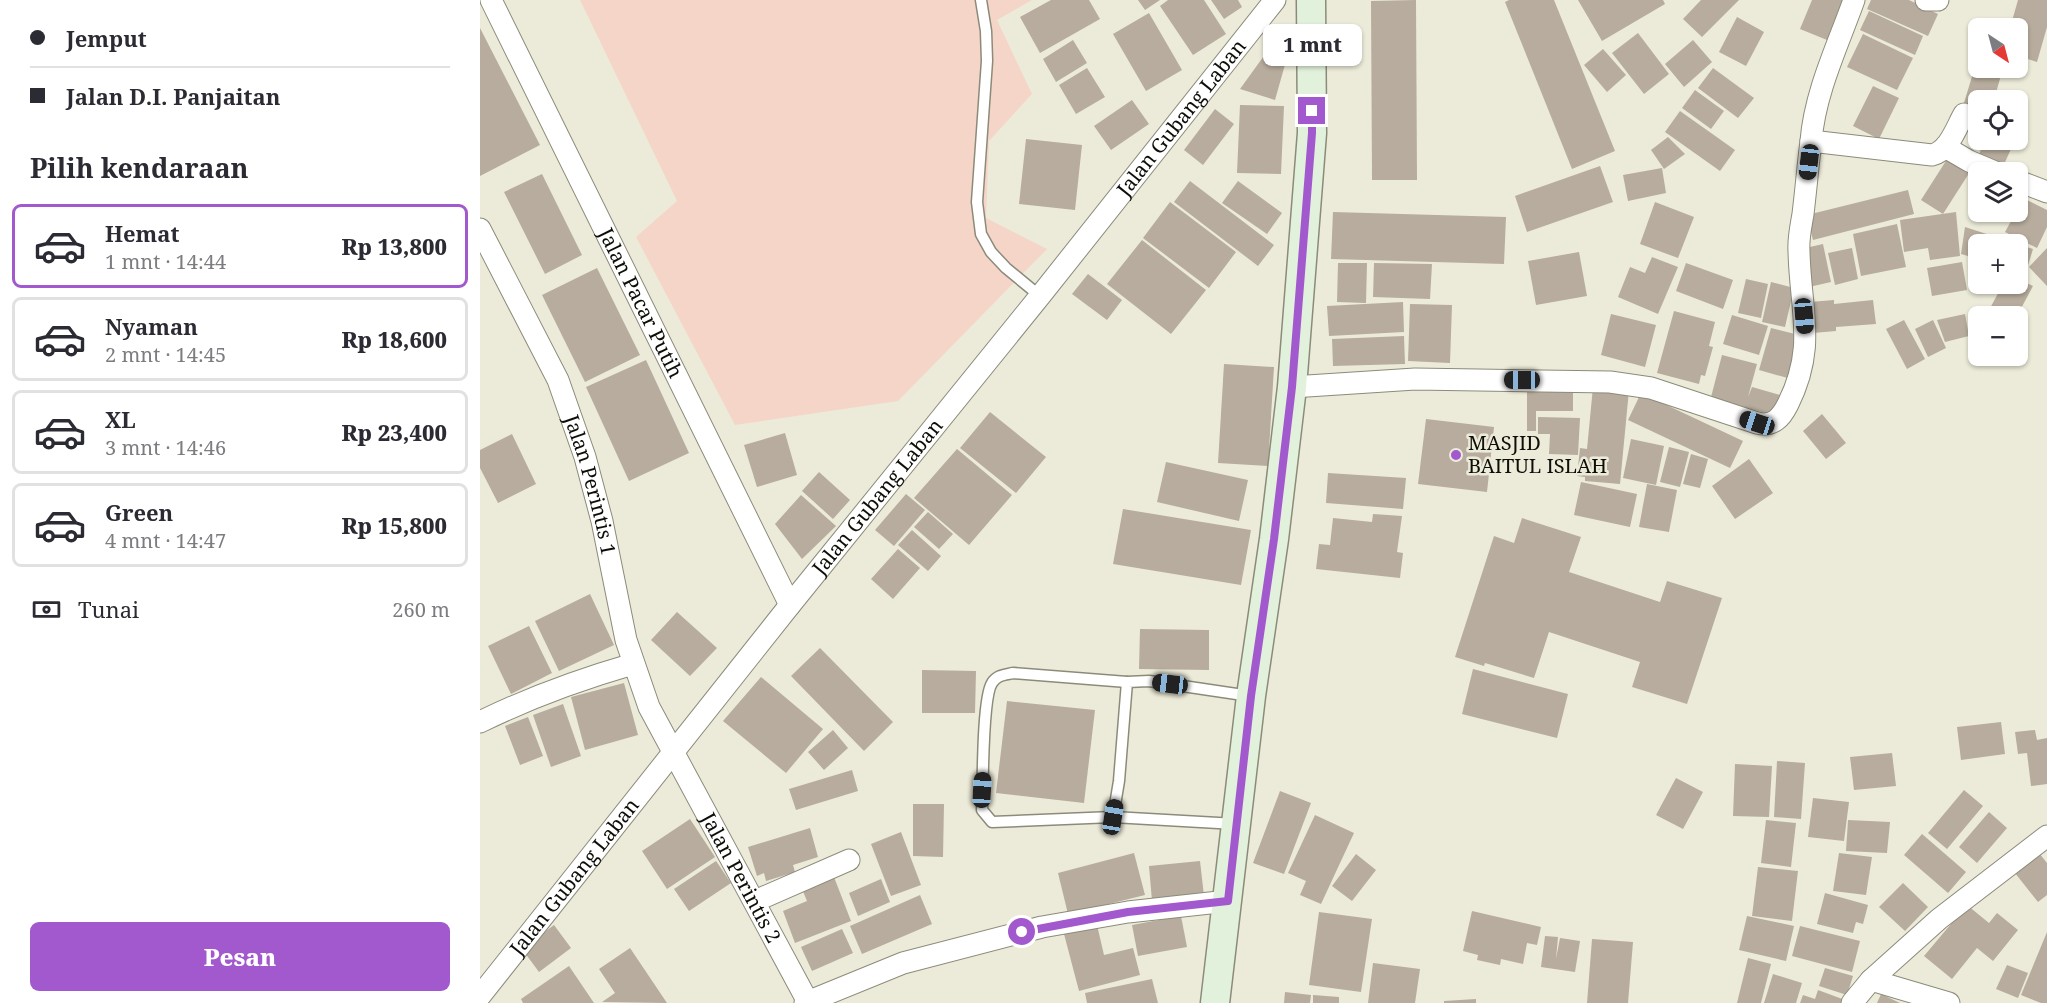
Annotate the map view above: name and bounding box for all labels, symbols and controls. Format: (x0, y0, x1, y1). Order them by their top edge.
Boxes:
north arrow (1968, 18, 2028, 78)
map controls (1968, 18, 2028, 366)
text: Jemput (66, 23, 147, 53)
callout: 1 mnt (1262, 24, 1362, 66)
text: 1 mnt (1283, 31, 1342, 58)
street label: Jalan Gubang Laban (1110, 33, 1252, 202)
text: Jalan D.I. Panjaitan (66, 81, 280, 111)
button: locate (1968, 90, 2028, 150)
route end (1298, 97, 1325, 124)
car (1798, 143, 1820, 181)
text: Pilih kendaraan (30, 149, 249, 186)
button: layers (1968, 162, 2028, 222)
text: Hemat (105, 218, 179, 248)
icon: car (33, 219, 87, 273)
street label: Jalan Pacar Putih (592, 222, 690, 383)
text: Rp 13,800 (341, 231, 447, 261)
button: + (1968, 234, 2028, 294)
text: 1 mnt · 14:44 (105, 248, 226, 275)
car (1793, 297, 1815, 335)
button: − (1968, 306, 2028, 366)
text: Nyaman (105, 311, 198, 341)
icon: car (33, 312, 87, 366)
text: Rp 18,600 (341, 324, 447, 354)
text: 2 mnt · 14:45 (105, 341, 226, 368)
car (1504, 371, 1540, 389)
text: XL (105, 404, 136, 434)
icon: car (33, 405, 87, 459)
car (1737, 409, 1777, 437)
street label: Jalan Perintis 1 (558, 410, 623, 557)
street label: Jalan Gubang Laban (805, 413, 948, 581)
text: Rp 23,400 (341, 417, 447, 447)
place label: MASJID BAITUL ISLAH (1468, 429, 1607, 479)
text: 3 mnt · 14:46 (105, 434, 226, 461)
marker: MASJID BAITUL ISLAH (1449, 448, 1463, 462)
text: Green (105, 497, 173, 527)
icon: car (33, 498, 87, 552)
text: Rp 15,800 (341, 510, 447, 540)
text: 4 mnt · 14:47 (105, 527, 226, 554)
icon: cash (30, 593, 63, 626)
text: Tunai (78, 594, 139, 624)
text: 260 m (392, 596, 450, 623)
car (1151, 673, 1189, 695)
car (972, 772, 992, 808)
street label: Jalan Gubang Laban (503, 792, 645, 962)
car (1101, 798, 1125, 836)
street label: Jalan Perintis 2 (695, 807, 788, 947)
route start (1008, 918, 1035, 945)
button: Pesan (30, 922, 450, 991)

